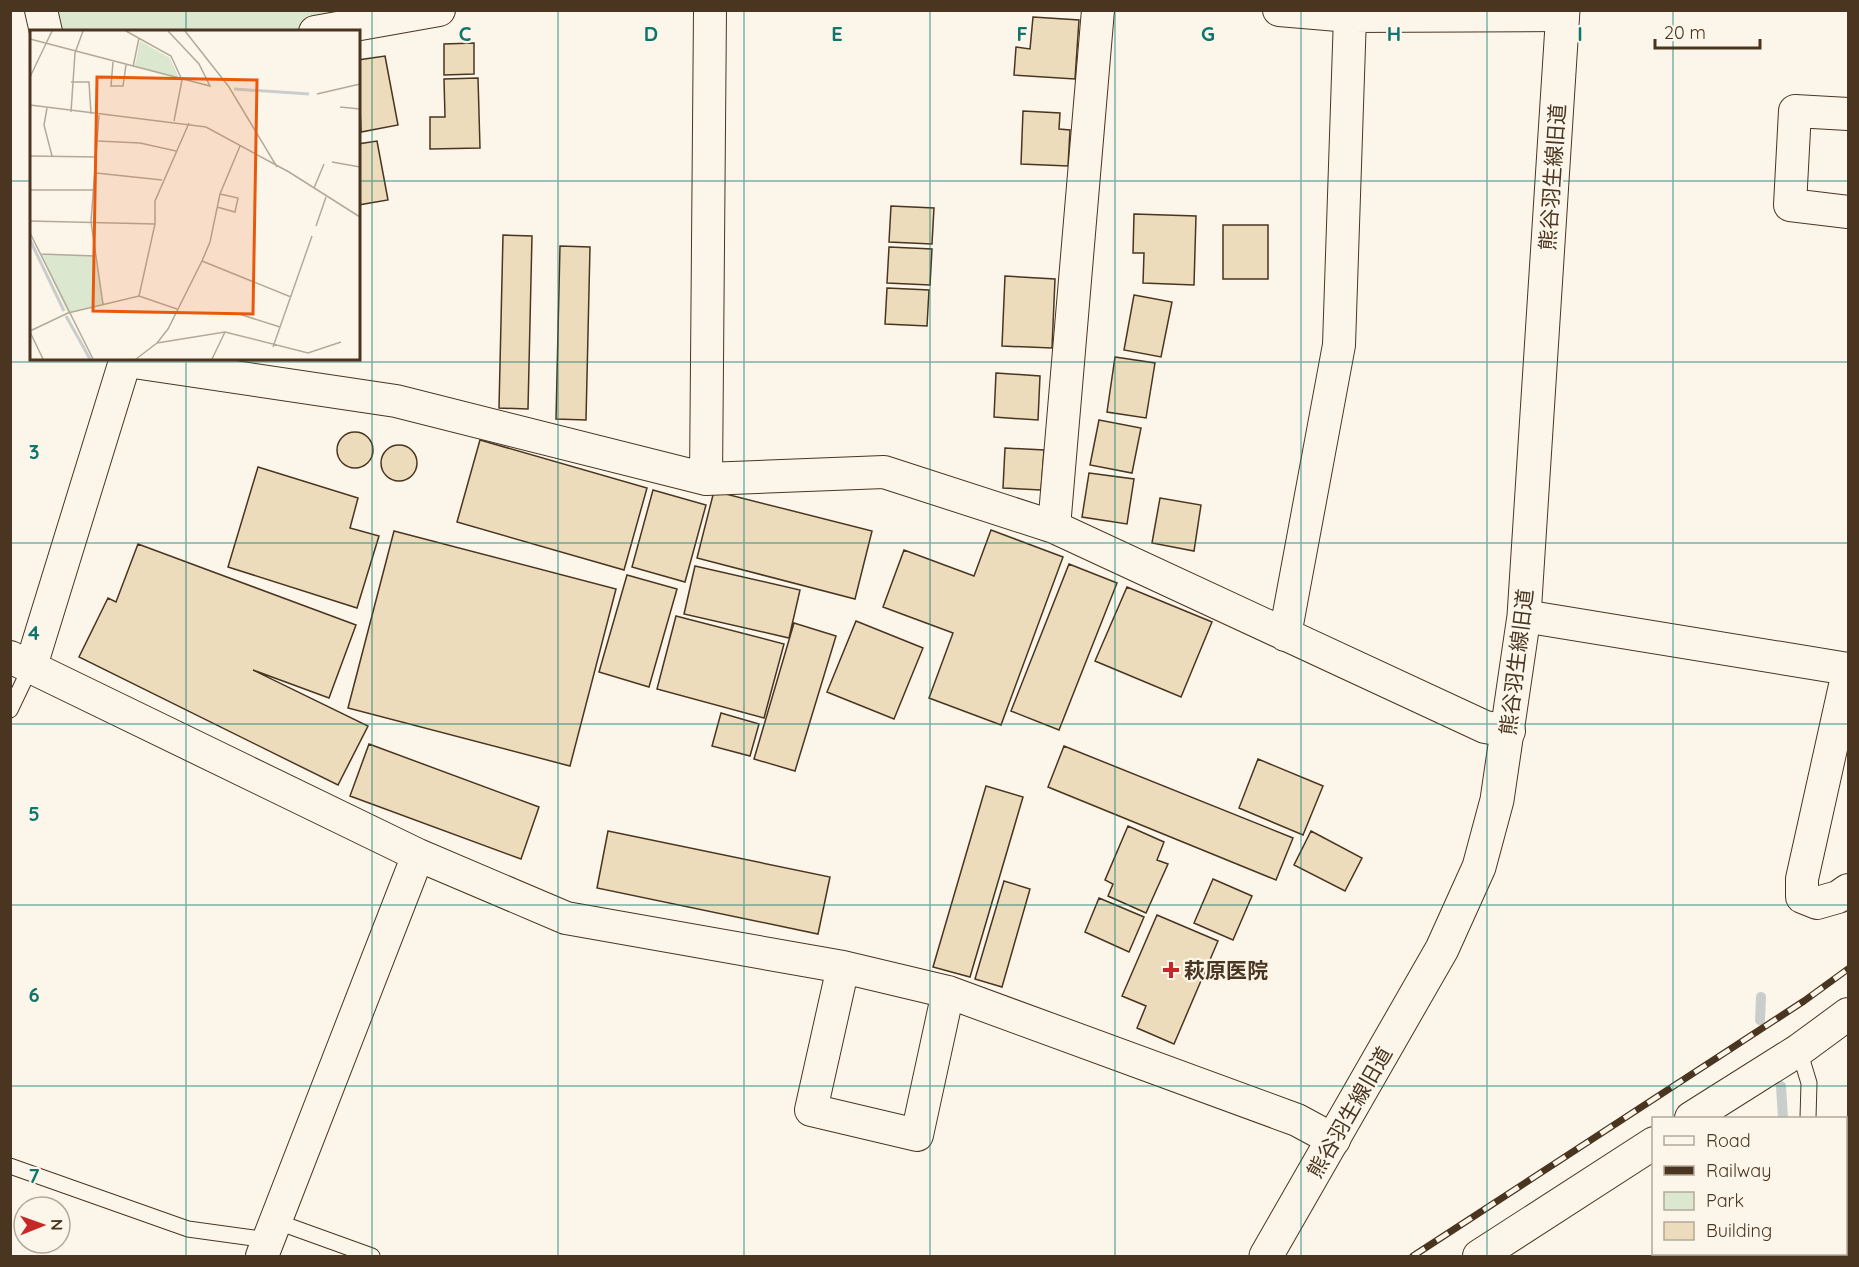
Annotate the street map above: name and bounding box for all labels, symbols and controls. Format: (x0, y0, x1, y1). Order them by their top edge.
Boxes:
scale bar (1655, 12, 1760, 50)
text: C (459, 21, 472, 46)
text: D (644, 21, 658, 46)
text: E (831, 21, 843, 46)
text: F (1016, 21, 1028, 46)
text: G (1201, 21, 1215, 46)
text: H (1387, 21, 1401, 46)
text: I (1577, 21, 1583, 46)
text: 20 m (1664, 21, 1706, 44)
inset map (30, 30, 360, 360)
street label: 熊谷羽生線旧道 (1534, 103, 1570, 251)
text: 3 (29, 439, 39, 464)
street label: 熊谷羽生線旧道 (1494, 587, 1538, 737)
text: 4 (28, 620, 40, 645)
text: 5 (28, 801, 40, 826)
place label: 萩原医院 (1184, 957, 1268, 983)
marker: 萩原医院 (1162, 961, 1180, 979)
text: 6 (28, 982, 40, 1007)
street label: 熊谷羽生線旧道 (1301, 1042, 1397, 1182)
legend (1652, 1117, 1847, 1255)
text: Road (1706, 1129, 1751, 1152)
text: Railway (1706, 1159, 1772, 1182)
text: 7 (29, 1163, 40, 1188)
text: Park (1706, 1189, 1744, 1212)
north arrow (12, 1195, 72, 1255)
text: N (47, 1219, 67, 1231)
text: Building (1706, 1219, 1772, 1242)

